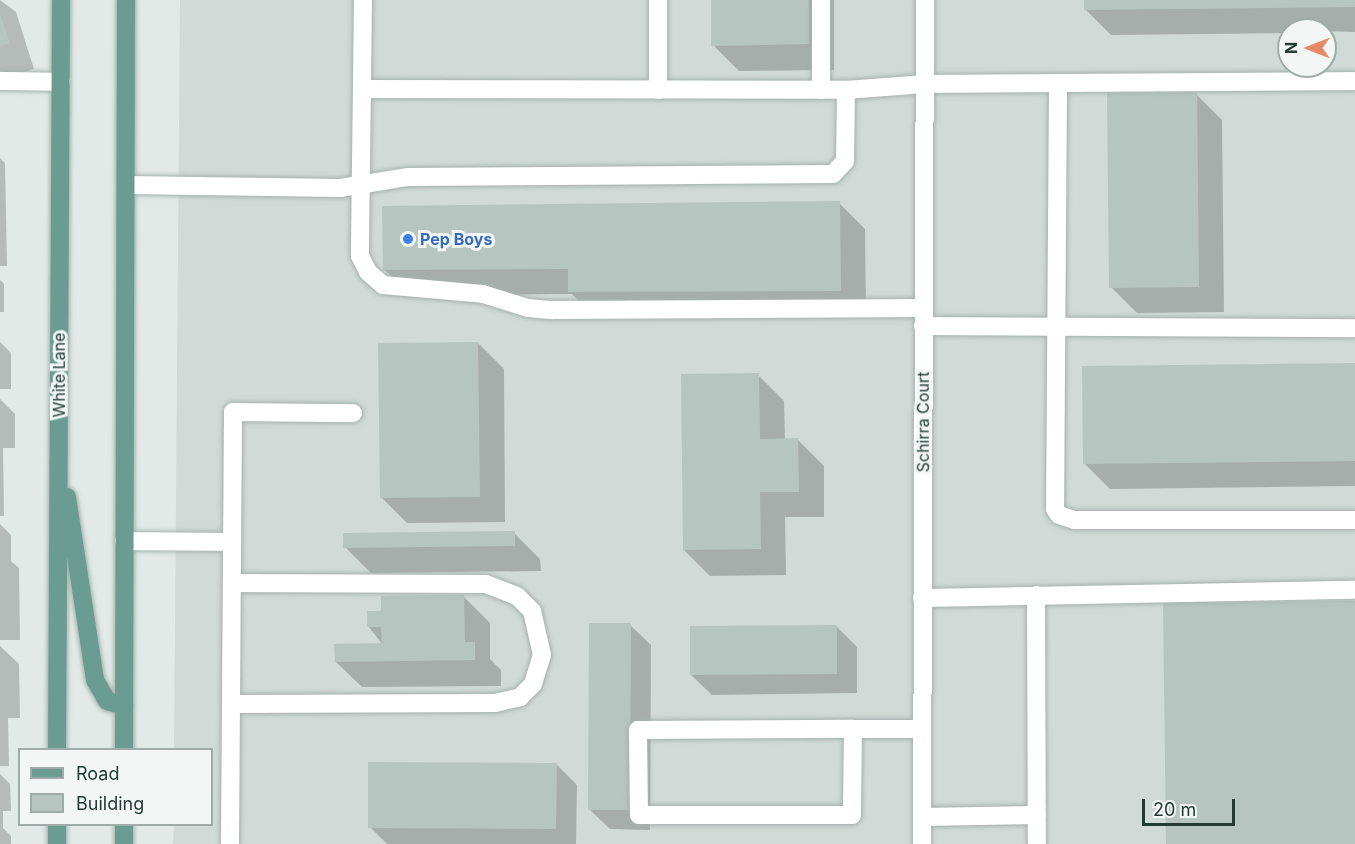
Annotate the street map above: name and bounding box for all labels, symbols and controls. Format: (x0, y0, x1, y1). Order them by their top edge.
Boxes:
north arrow (1277, 18, 1337, 78)
text: N (1281, 42, 1301, 54)
place label: Pep Boys (420, 229, 492, 249)
marker: Pep Boys (401, 232, 415, 246)
street label: White Lane (49, 333, 69, 417)
street label: Schirra Court (913, 372, 933, 472)
legend (18, 748, 213, 826)
text: Road (76, 763, 119, 784)
scale bar (1145, 787, 1238, 825)
text: Building (76, 793, 144, 814)
text: 20 m (1153, 799, 1196, 820)

